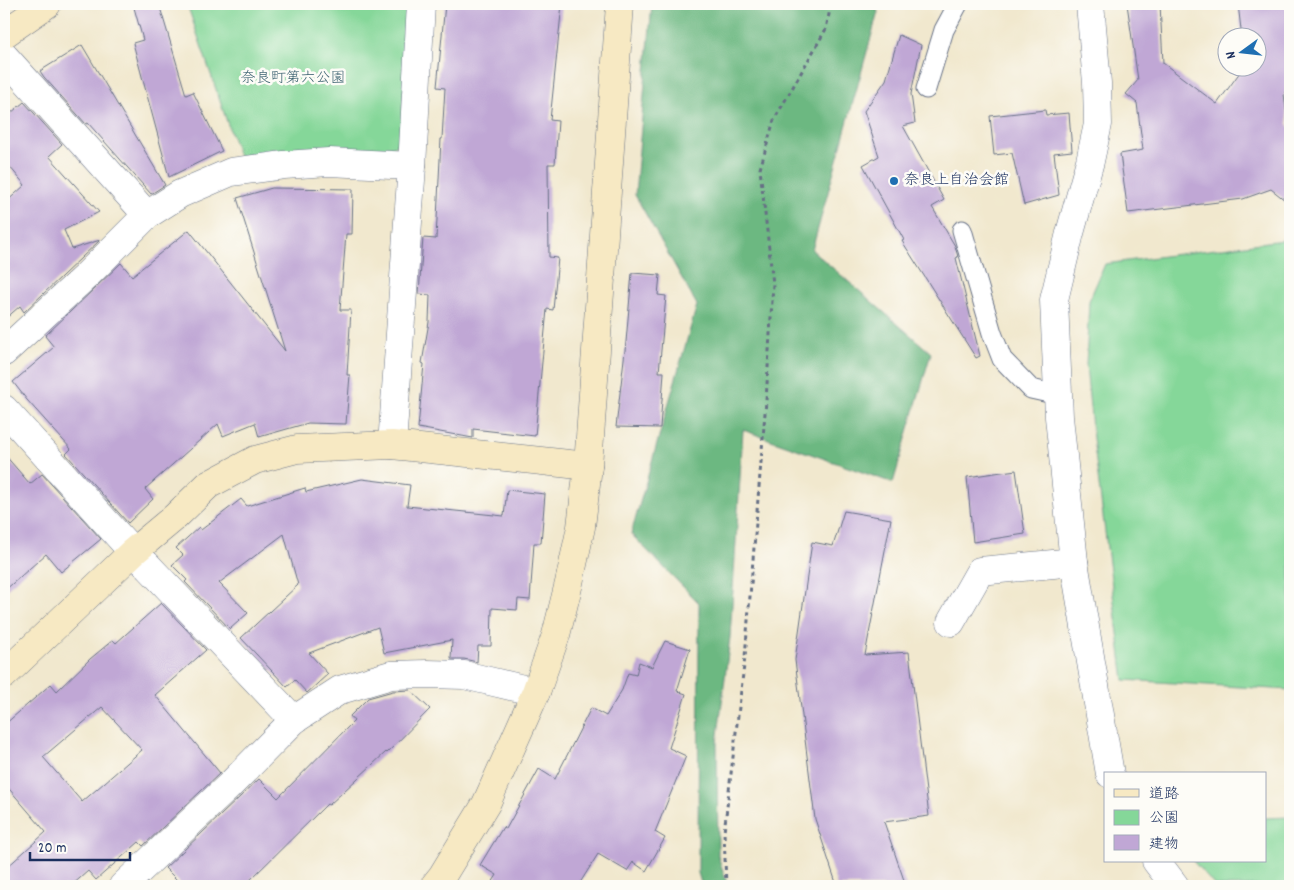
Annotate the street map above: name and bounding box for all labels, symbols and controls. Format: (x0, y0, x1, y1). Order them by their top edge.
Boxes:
north arrow (1216, 28, 1266, 78)
text: N (1221, 49, 1242, 61)
park label: 奈良町第六公園 (240, 68, 346, 90)
place label: 奈良上自治会館 (904, 170, 1009, 192)
marker: 奈良上自治会館 (888, 175, 900, 187)
legend (1104, 772, 1266, 862)
text: 道路 (1149, 784, 1179, 806)
text: 公園 (1149, 808, 1179, 830)
scale bar (30, 830, 130, 862)
text: 建物 (1149, 834, 1179, 856)
text: 20 m (38, 838, 66, 860)

